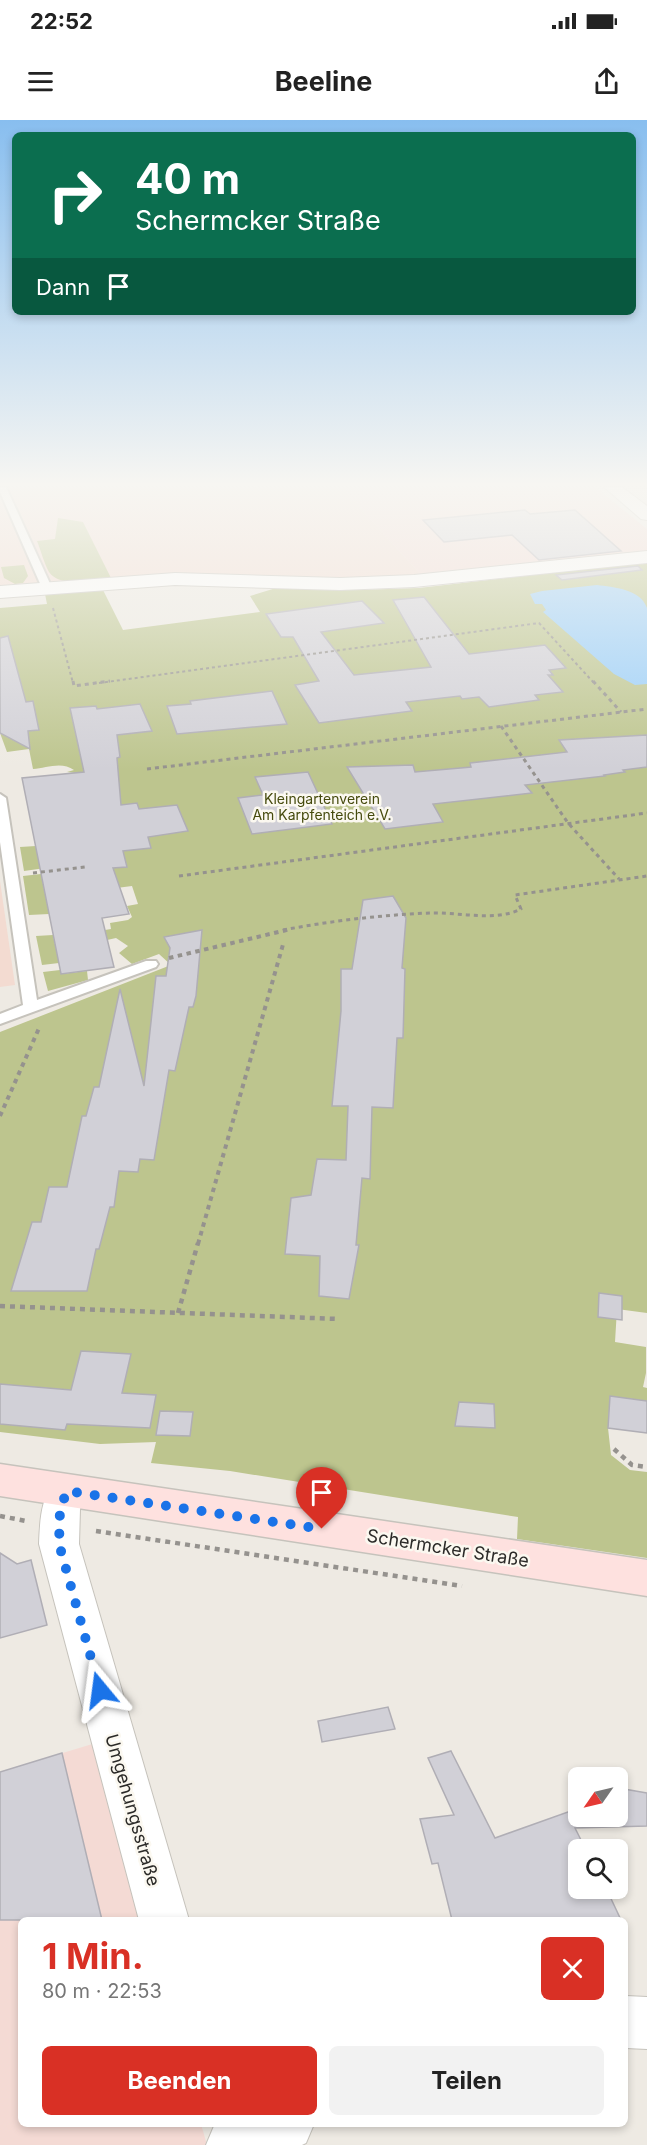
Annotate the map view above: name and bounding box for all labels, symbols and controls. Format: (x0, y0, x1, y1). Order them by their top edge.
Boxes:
text: 22:52 (30, 8, 93, 34)
icon: menu (24, 65, 57, 98)
text: Beeline (275, 65, 372, 98)
icon: share (590, 65, 623, 98)
text: 40 m (135, 153, 240, 204)
icon: right (36, 156, 114, 234)
text: Schermcker Straße (135, 204, 381, 237)
icon: arrive (102, 270, 135, 303)
text: Dann (36, 274, 90, 300)
park label: Kleingartenverein Am Karpfenteich e.V. (252, 790, 392, 823)
pin (296, 1467, 347, 1529)
icon: arrive (305, 1476, 338, 1509)
street label: Schermcker Straße (365, 1525, 531, 1571)
position arrow (68, 1658, 132, 1722)
street label: Umgehungsstraße (101, 1732, 165, 1888)
north arrow (568, 1767, 628, 1827)
map controls (568, 1767, 628, 1899)
button: search (568, 1839, 628, 1899)
text: 1 Min. (42, 1934, 144, 1978)
button: close (541, 1937, 604, 2000)
text: 80 m · 22:53 (42, 1979, 162, 2003)
button: Beenden (42, 2046, 317, 2115)
button: Teilen (329, 2046, 604, 2115)

